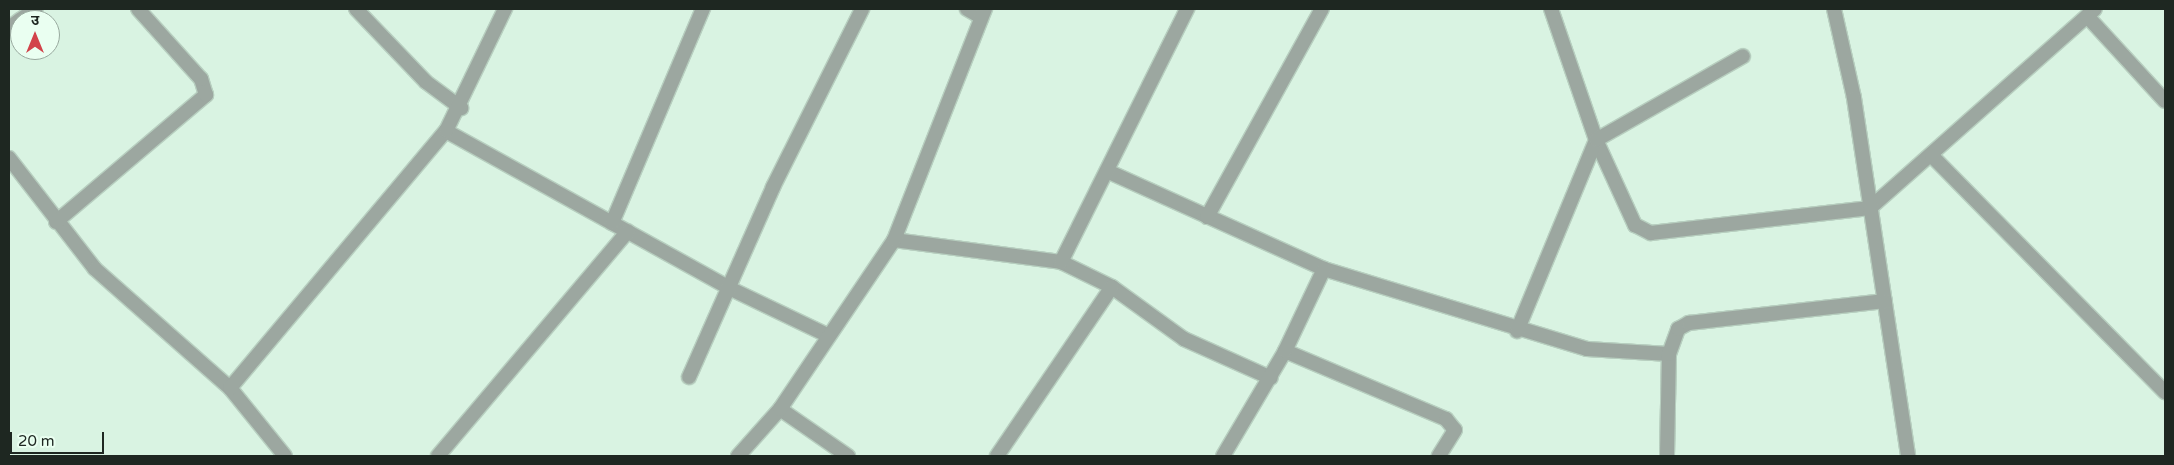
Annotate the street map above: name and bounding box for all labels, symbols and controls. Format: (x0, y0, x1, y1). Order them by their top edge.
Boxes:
north arrow (10, 10, 60, 60)
text: उ (31, 12, 39, 29)
scale bar (12, 422, 106, 454)
text: 20 m (18, 432, 55, 450)

